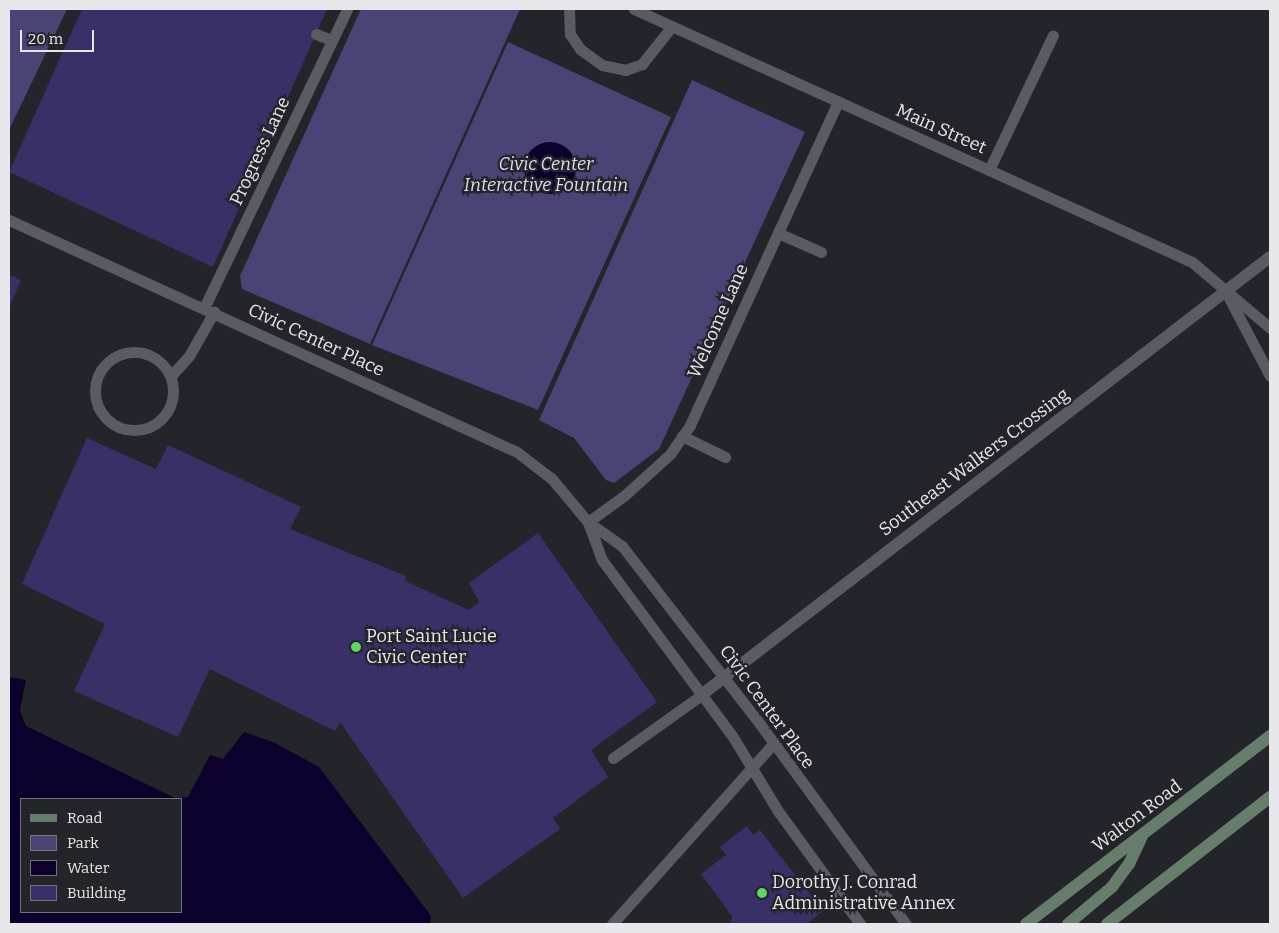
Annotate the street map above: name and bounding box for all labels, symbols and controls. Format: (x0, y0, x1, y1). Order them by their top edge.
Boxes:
scale bar (22, 20, 96, 52)
text: 20 m (28, 30, 63, 48)
street label: Progress Lane (225, 93, 295, 209)
street label: Main Street (892, 99, 990, 159)
park label: Civic Center Interactive Fountain (464, 154, 628, 196)
street label: Welcome Lane (683, 261, 753, 381)
street label: Civic Center Place (244, 299, 388, 381)
street label: Southeast Walkers Crossing (875, 383, 1073, 541)
place label: Port Saint Lucie Civic Center (366, 626, 497, 669)
marker: Port Saint Lucie Civic Center (350, 641, 362, 653)
street label: Civic Center Place (715, 641, 819, 773)
street label: Walton Road (1088, 776, 1186, 856)
legend (20, 798, 182, 913)
text: Road (67, 809, 102, 827)
text: Park (67, 834, 99, 852)
text: Water (67, 859, 109, 877)
place label: Dorothy J. Conrad Administrative Annex (772, 872, 955, 914)
text: Building (67, 884, 126, 902)
marker: Dorothy J. Conrad Administrative Annex (756, 887, 768, 899)

